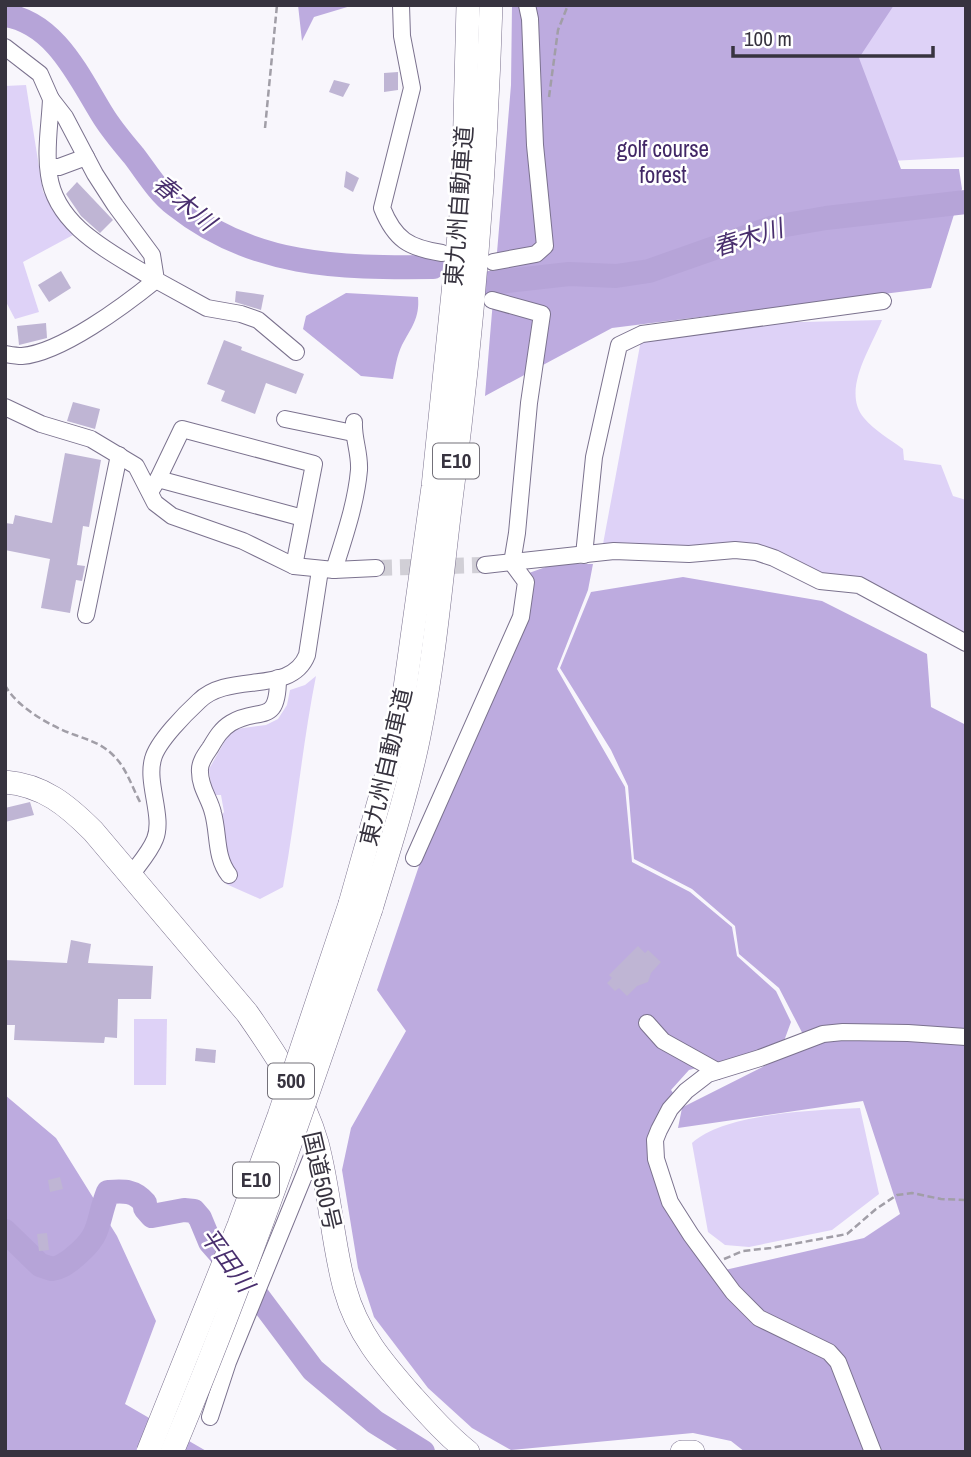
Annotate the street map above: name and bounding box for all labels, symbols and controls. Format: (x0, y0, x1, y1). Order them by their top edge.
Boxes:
scale bar (733, 14, 932, 58)
text: 100 m (744, 24, 792, 53)
street label: 東九州自動車道 (437, 125, 480, 287)
park label: golf course forest (617, 133, 709, 190)
water label: 春木川 (147, 167, 225, 239)
water label: 春木川 (709, 210, 790, 263)
road number: E10 (433, 444, 479, 478)
street label: 東九州自動車道 (352, 685, 419, 849)
road number: 500 (268, 1064, 314, 1098)
street label: 国道500号 (296, 1128, 349, 1233)
road number: E10 (233, 1162, 279, 1198)
water label: 平田川 (194, 1221, 264, 1300)

